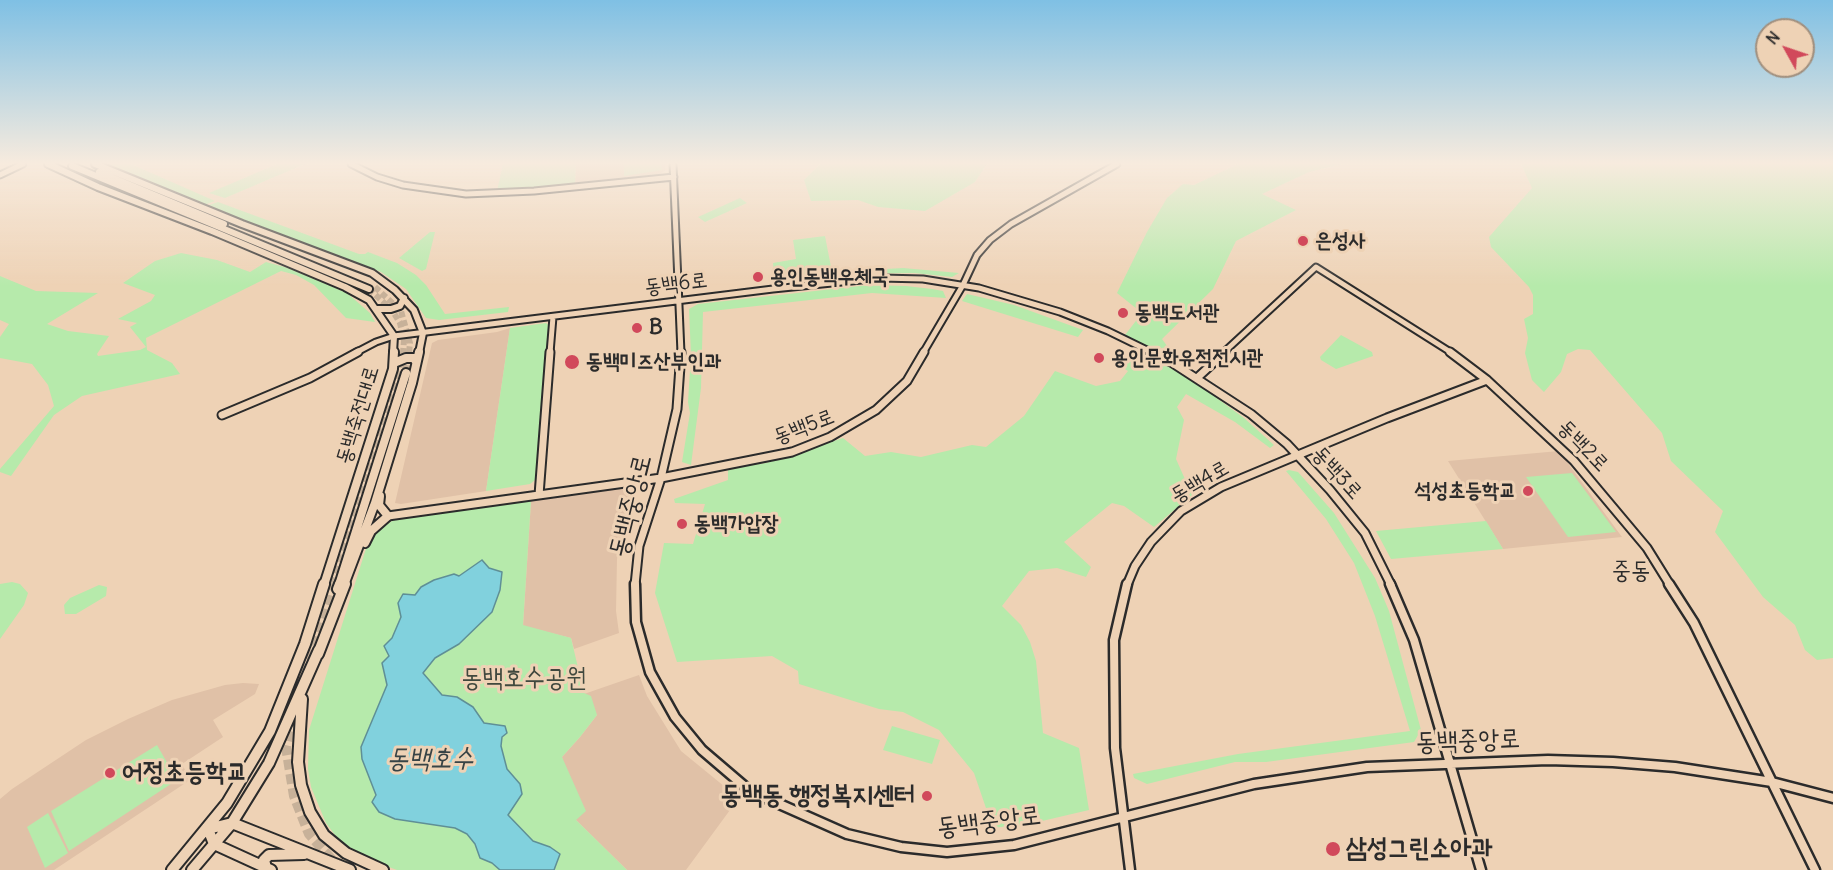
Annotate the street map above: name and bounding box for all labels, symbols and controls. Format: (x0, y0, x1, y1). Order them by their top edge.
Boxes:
north arrow (1755, 18, 1815, 78)
text: N (1762, 27, 1784, 48)
place label: 은성사 (1315, 228, 1366, 254)
marker: 은성사 (1296, 234, 1310, 248)
place label: 용인동백우체국 (770, 264, 888, 290)
street label: 동백6로 (643, 268, 709, 300)
marker: 용인동백우체국 (751, 270, 765, 284)
place label: 동백도서관 (1135, 300, 1219, 326)
marker: 동백도서관 (1116, 306, 1130, 320)
place label: B (649, 315, 663, 341)
marker: B (630, 321, 644, 335)
place label: 용인문화유적전시관 (1111, 345, 1263, 371)
place label: 동백미즈산부인과 (586, 349, 721, 375)
marker: 용인문화유적전시관 (1092, 351, 1106, 365)
marker: 동백미즈산부인과 (563, 353, 581, 371)
street label: 동백죽전대로 (331, 363, 385, 467)
street label: 동백5로 (770, 404, 838, 450)
street label: 동백2로 (1552, 415, 1614, 477)
street label: 동백3로 (1307, 441, 1367, 505)
street label: 동백중앙로 (603, 451, 659, 561)
street label: 동백4로 (1166, 455, 1234, 509)
place label: 석성초등학교 (1415, 478, 1516, 504)
marker: 석성초등학교 (1521, 484, 1535, 498)
place label: 동백가압장 (694, 511, 778, 537)
marker: 동백가압장 (675, 517, 689, 531)
district label: 중동 (1612, 557, 1650, 585)
park label: 동백호수공원 (461, 663, 587, 695)
street label: 동백중앙로 (1415, 724, 1521, 758)
water label: 동백호수 (387, 743, 473, 775)
place label: 어정초등학교 (122, 757, 248, 789)
marker: 어정초등학교 (103, 766, 117, 780)
place label: 동백동 행정복지센터 (721, 780, 915, 812)
marker: 동백동 행정복지센터 (920, 789, 934, 803)
street label: 동백중앙로 (935, 800, 1043, 844)
place label: 삼성그린소아과 (1346, 833, 1492, 865)
marker: 삼성그린소아과 (1324, 840, 1342, 858)

